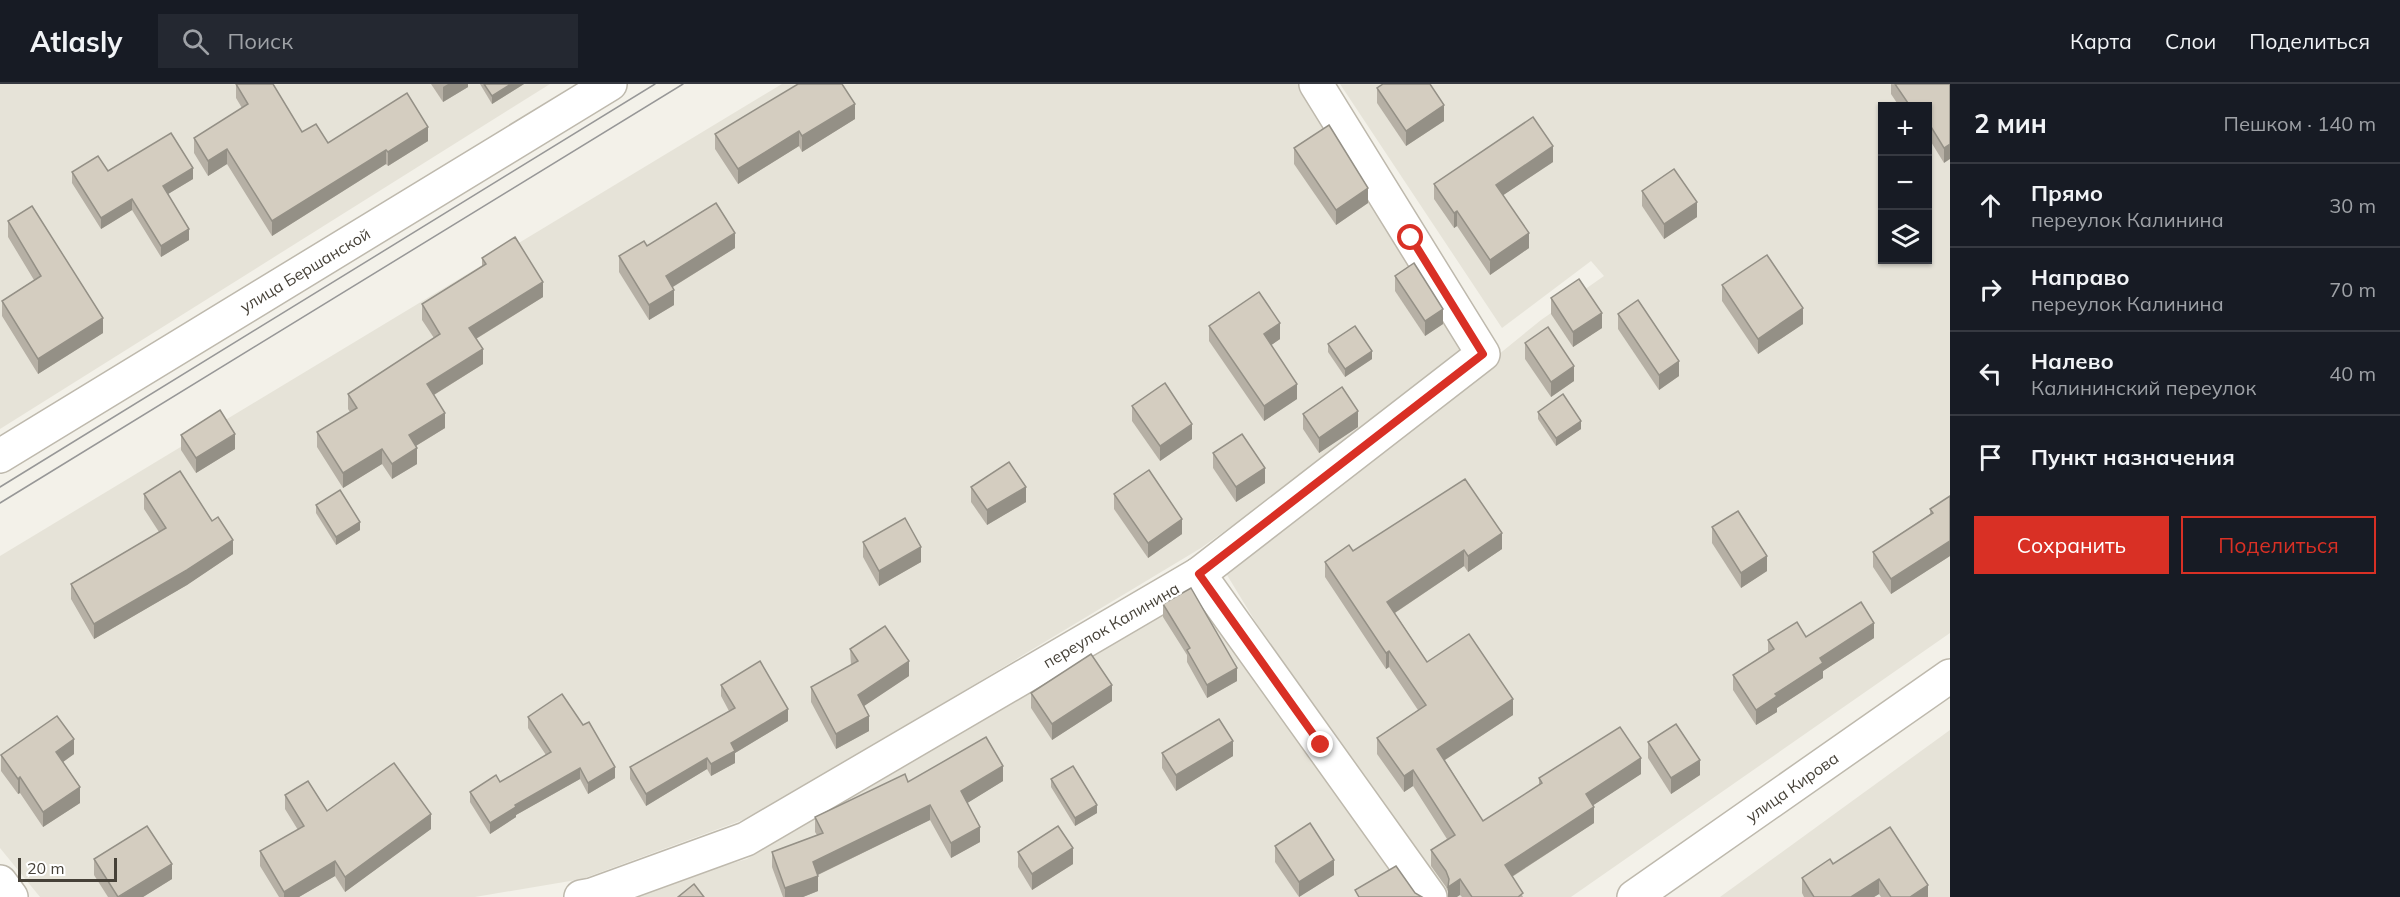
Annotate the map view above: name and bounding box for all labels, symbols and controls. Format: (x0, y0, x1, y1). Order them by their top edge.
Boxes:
search box (158, 14, 578, 68)
text: Atlasly (30, 24, 122, 59)
icon: search (179, 25, 212, 58)
text: Поиск (227, 27, 293, 55)
text: Карта (2070, 28, 2132, 54)
text: Слои (2165, 28, 2216, 54)
text: Поделиться (2249, 28, 2370, 54)
map controls (1878, 102, 1932, 264)
button: + (1878, 102, 1932, 156)
text: 2 мин (1974, 107, 2047, 140)
text: Пешком · 140 m (2224, 111, 2376, 136)
button: − (1878, 156, 1932, 210)
text: Прямо (2031, 179, 2103, 207)
icon: ahead (1974, 189, 2007, 222)
text: 30 m (2329, 193, 2376, 218)
text: переулок Калинина (2031, 207, 2224, 232)
button: layers (1878, 210, 1932, 264)
street label: улица Бершанской (236, 223, 374, 317)
route start (1397, 224, 1423, 250)
text: Направо (2031, 263, 2129, 291)
icon: right (1974, 273, 2007, 306)
text: 70 m (2329, 277, 2376, 302)
text: переулок Калинина (2031, 291, 2224, 316)
text: Налево (2031, 347, 2114, 375)
icon: left (1974, 357, 2007, 390)
text: 40 m (2329, 361, 2376, 386)
text: Калининский переулок (2031, 375, 2256, 400)
icon: arrive (1974, 441, 2007, 474)
text: Пункт назначения (2031, 443, 2235, 471)
button: Сохранить (1974, 516, 2169, 574)
button: Поделиться (2181, 516, 2376, 574)
street label: переулок Калинина (1039, 578, 1183, 672)
route end (1307, 731, 1333, 757)
street label: улица Кирова (1742, 748, 1842, 826)
scale bar (18, 855, 117, 882)
text: 20 m (27, 858, 64, 878)

